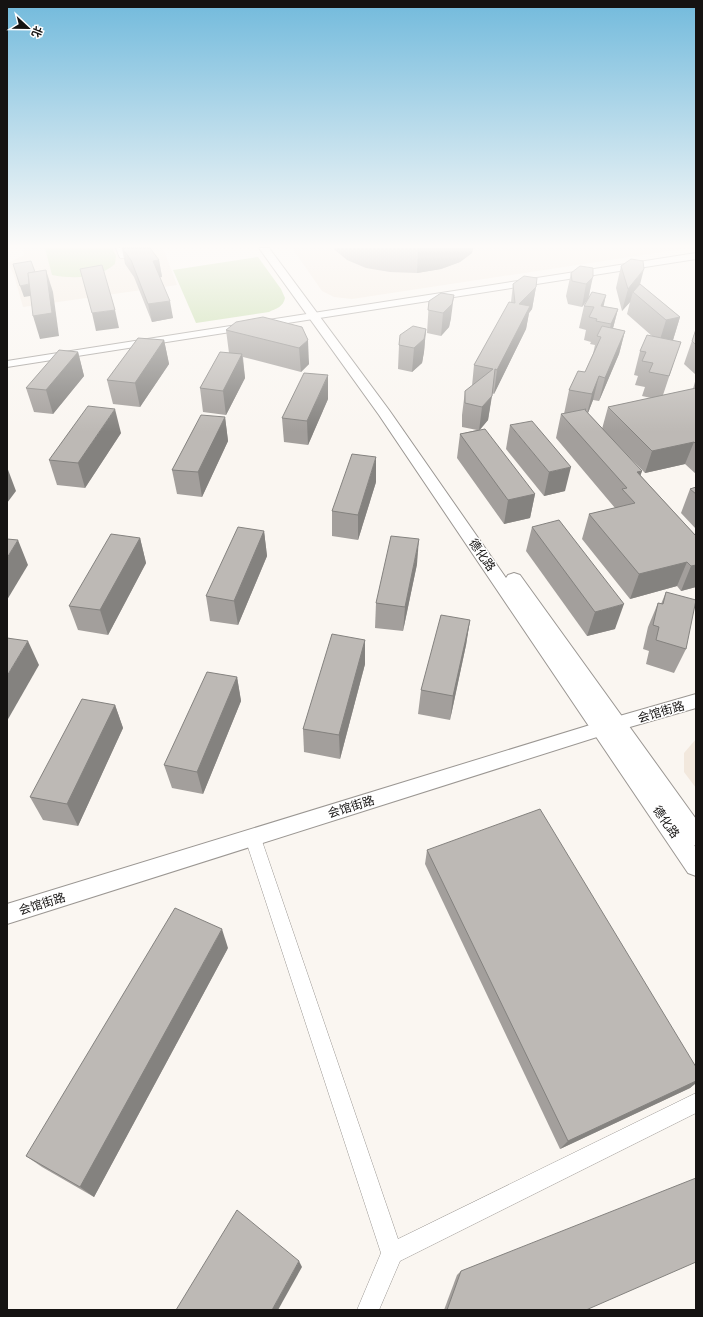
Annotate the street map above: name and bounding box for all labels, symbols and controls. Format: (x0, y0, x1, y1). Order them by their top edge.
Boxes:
north arrow (8, 8, 48, 48)
text: 北 (29, 24, 45, 39)
street label: 德化路 (465, 536, 498, 574)
street label: 会馆街路 (636, 699, 686, 726)
street label: 会馆街路 (326, 793, 376, 822)
street label: 德化路 (649, 803, 682, 841)
street label: 会馆街路 (17, 890, 67, 919)

